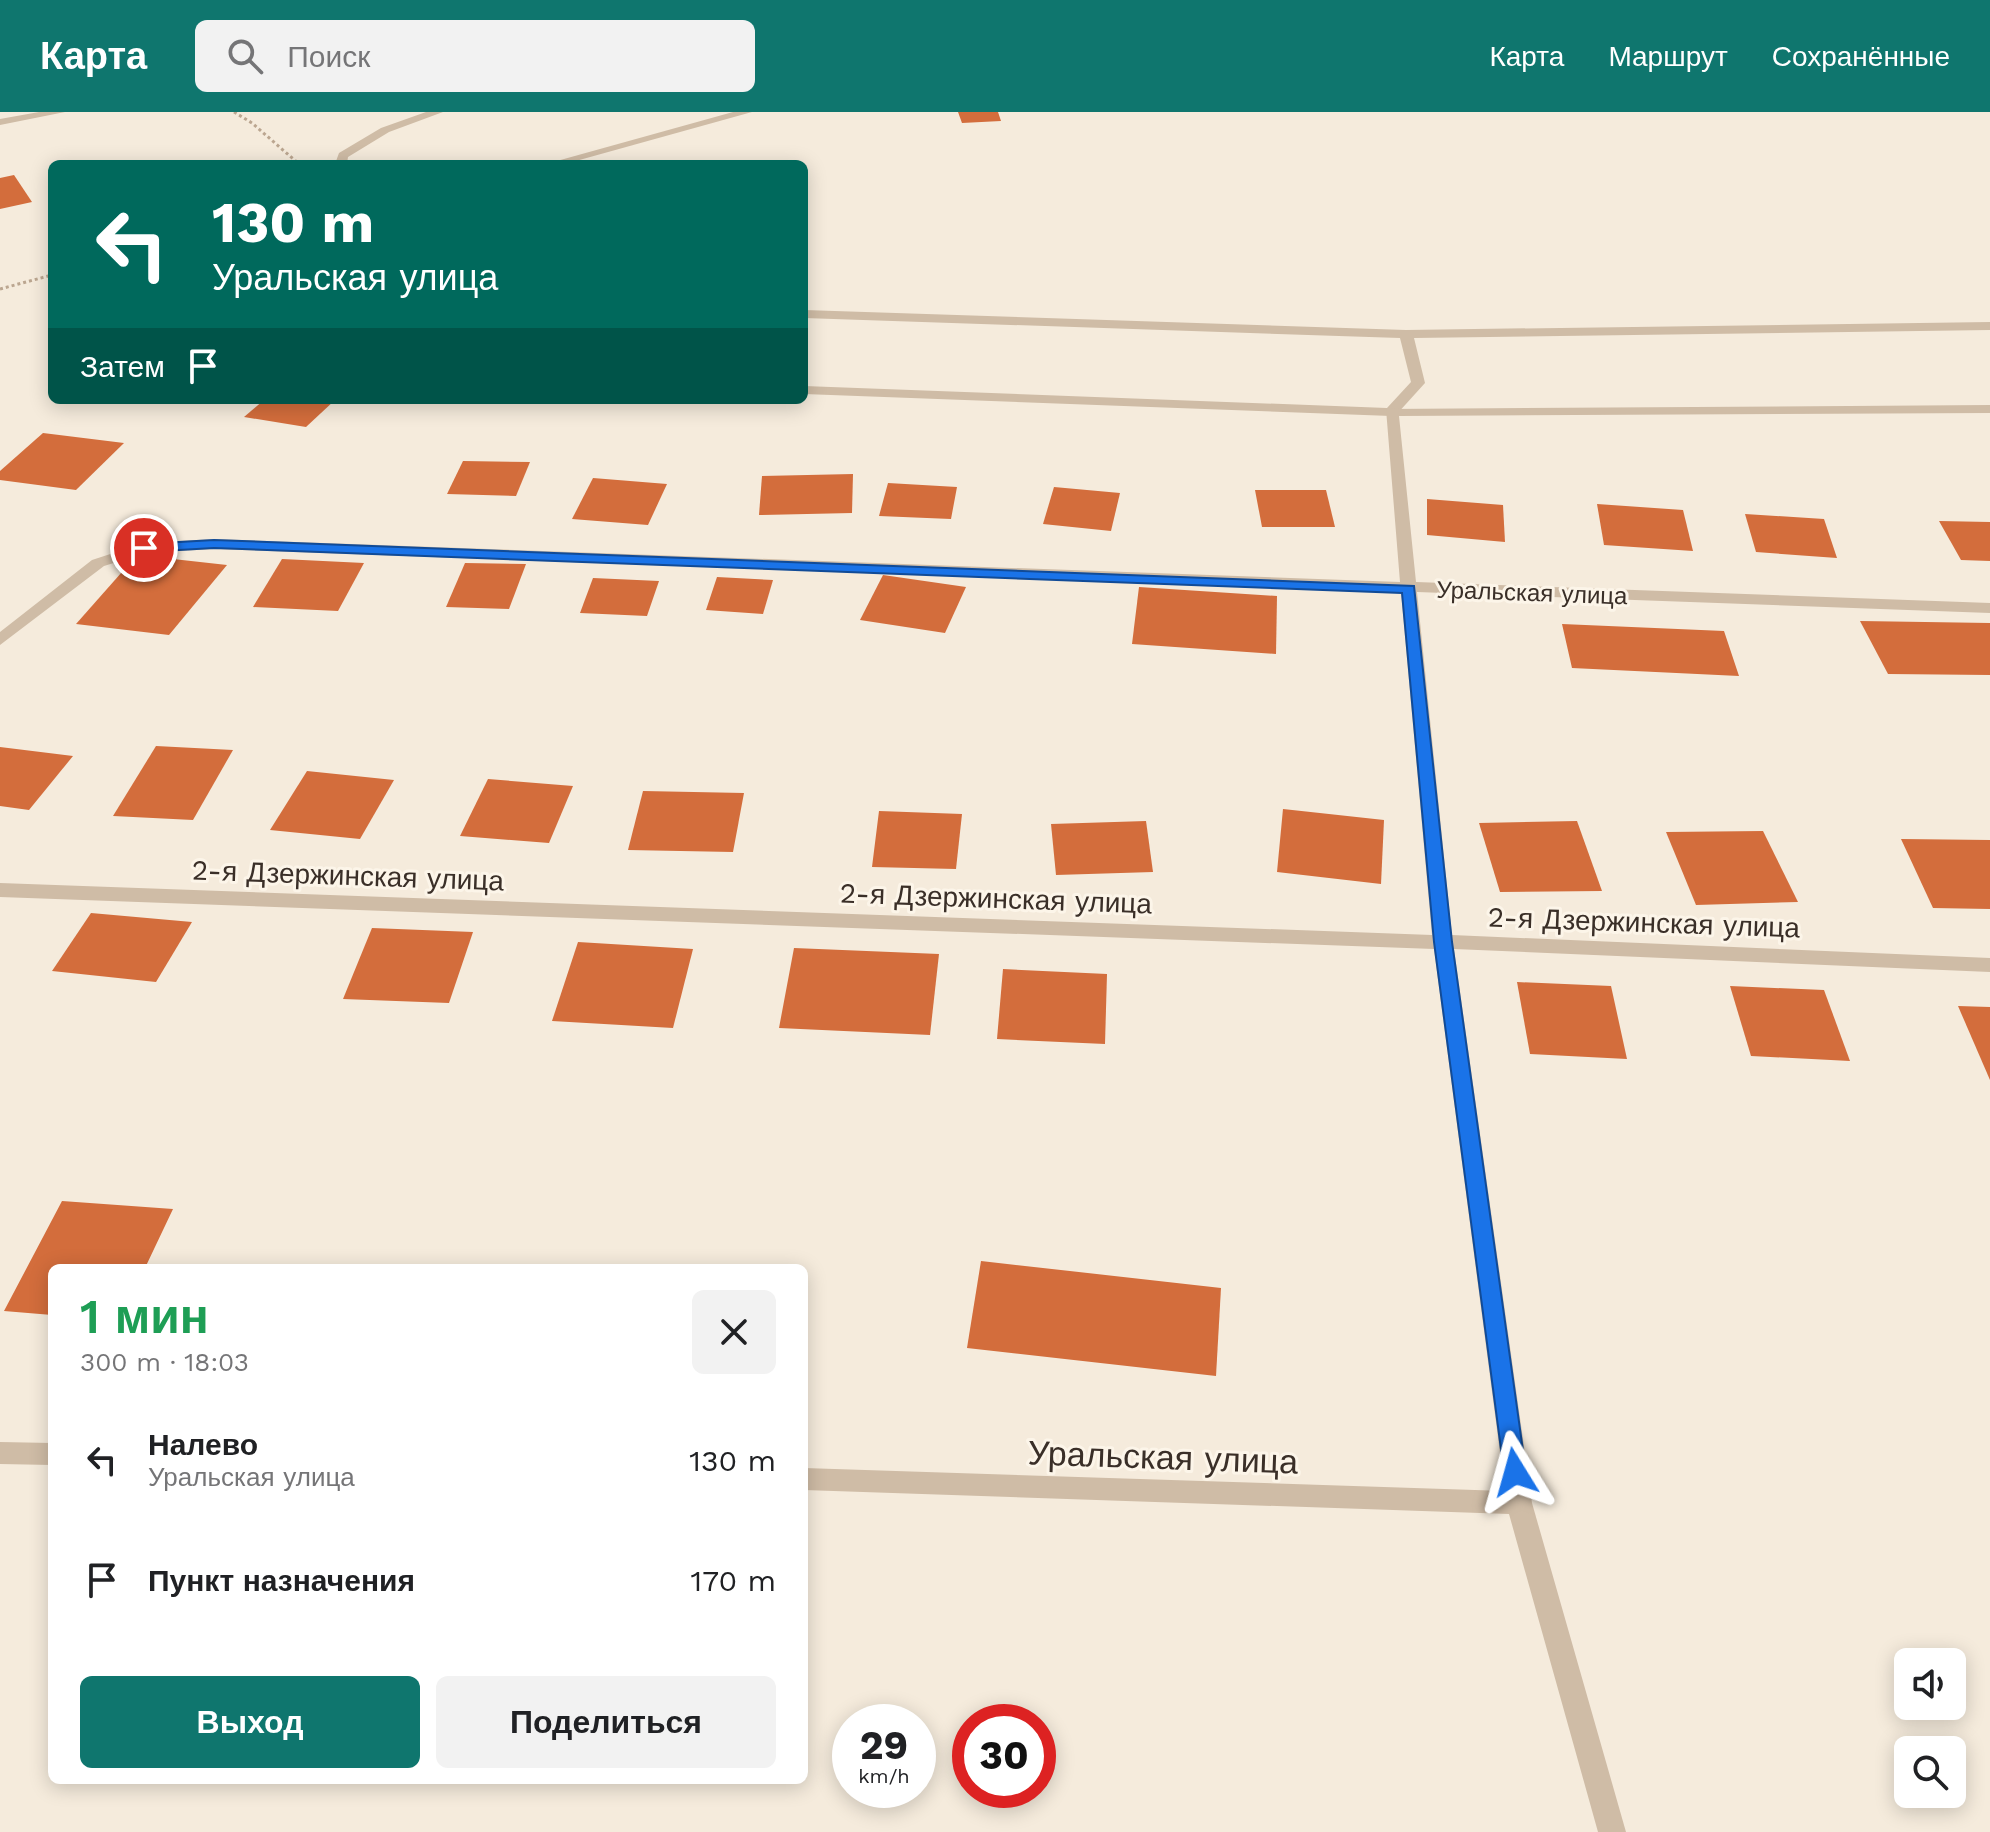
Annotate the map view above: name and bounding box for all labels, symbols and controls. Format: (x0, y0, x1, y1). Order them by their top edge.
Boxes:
search box (195, 20, 755, 92)
text: Карта (40, 34, 147, 78)
icon: search (223, 34, 267, 78)
text: Поиск (287, 39, 370, 74)
text: Карта (1489, 40, 1564, 73)
text: Маршрут (1608, 40, 1728, 73)
text: Сохранённые (1772, 40, 1950, 73)
text: 130 m (212, 190, 374, 256)
icon: left (80, 192, 184, 296)
text: Уральская улица (212, 257, 498, 299)
icon: arrive (181, 344, 225, 388)
text: Затем (80, 349, 165, 384)
pin (110, 514, 178, 582)
icon: arrive (122, 526, 166, 570)
street label: Уральская улица (1436, 576, 1629, 610)
street label: 2-я Дзержинская улица (191, 854, 505, 897)
street label: 2-я Дзержинская улица (839, 877, 1153, 920)
street label: 2-я Дзержинская улица (1487, 901, 1801, 944)
text: 1 мин (80, 1288, 209, 1345)
button: close (692, 1290, 776, 1374)
text: 300 m · 18:03 (80, 1347, 249, 1377)
text: Налево (148, 1427, 258, 1462)
position arrow (1473, 1430, 1557, 1514)
street label: Уральская улица (1027, 1432, 1299, 1482)
icon: left (80, 1438, 124, 1482)
text: 130 m (689, 1443, 776, 1478)
text: Уральская улица (148, 1462, 355, 1492)
icon: arrive (80, 1558, 124, 1602)
text: Пункт назначения (148, 1563, 415, 1598)
text: 170 m (691, 1563, 776, 1598)
map controls (1894, 1648, 1966, 1808)
button: sound (1894, 1648, 1966, 1720)
button: Выход (80, 1676, 420, 1768)
button: Поделиться (436, 1676, 776, 1768)
speed limit sign: 30 (952, 1704, 1056, 1808)
text: 29 (860, 1722, 908, 1769)
button: search (1894, 1736, 1966, 1808)
text: km/h (858, 1764, 910, 1788)

